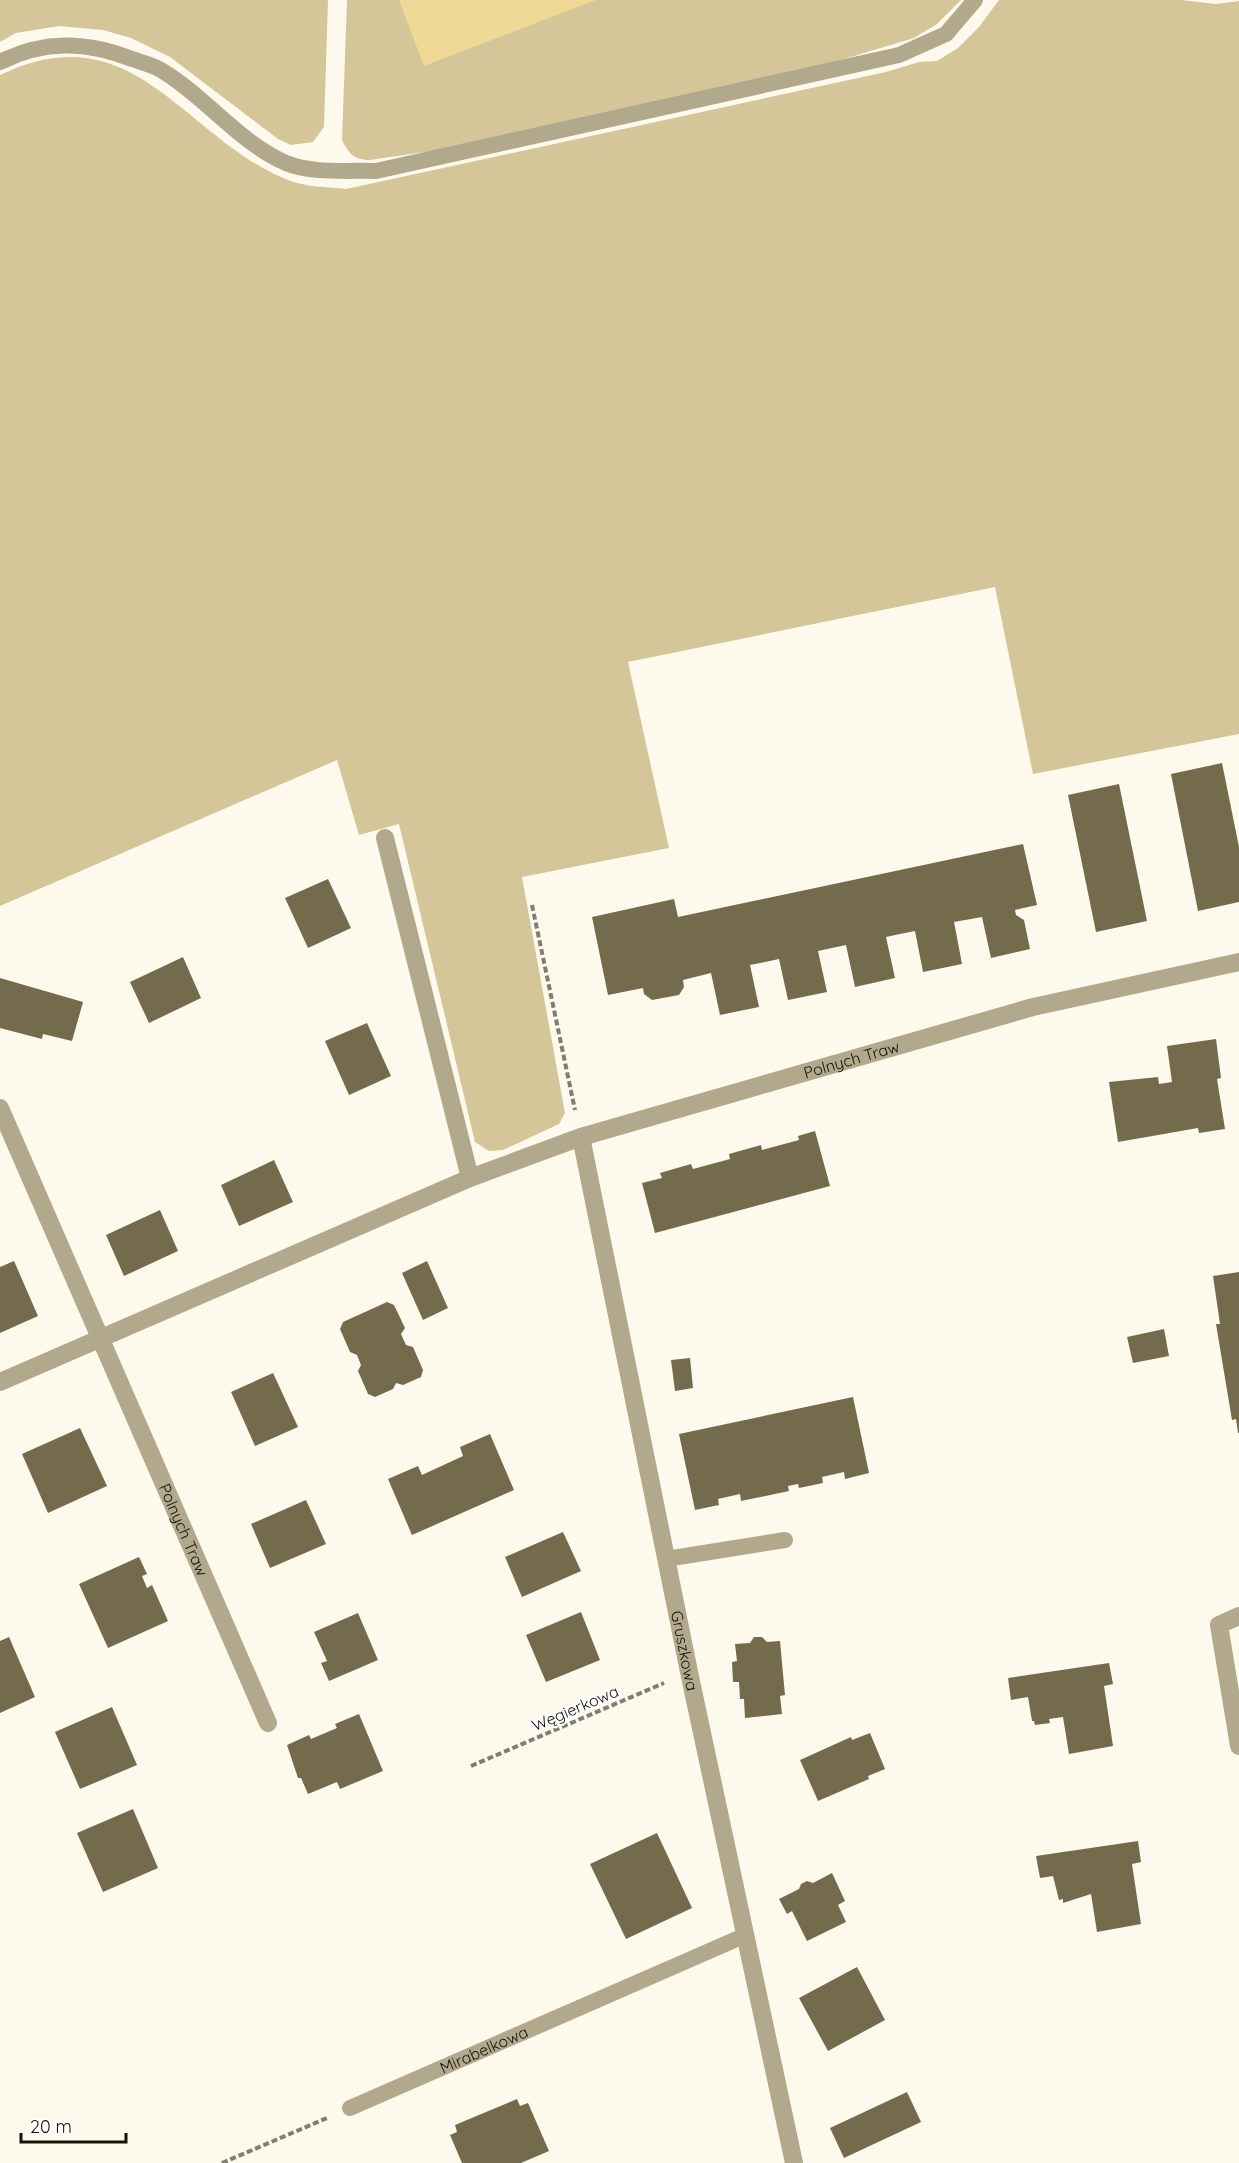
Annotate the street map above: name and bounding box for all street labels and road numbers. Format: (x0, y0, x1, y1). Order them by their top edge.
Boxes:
street label: Polnych Traw (801, 1036, 902, 1083)
street label: Polnych Traw (155, 1480, 213, 1579)
street label: Gruszkowa (667, 1609, 703, 1693)
street label: Węgierkowa (529, 1681, 621, 1735)
street label: Mirabelkowa (436, 2021, 531, 2078)

